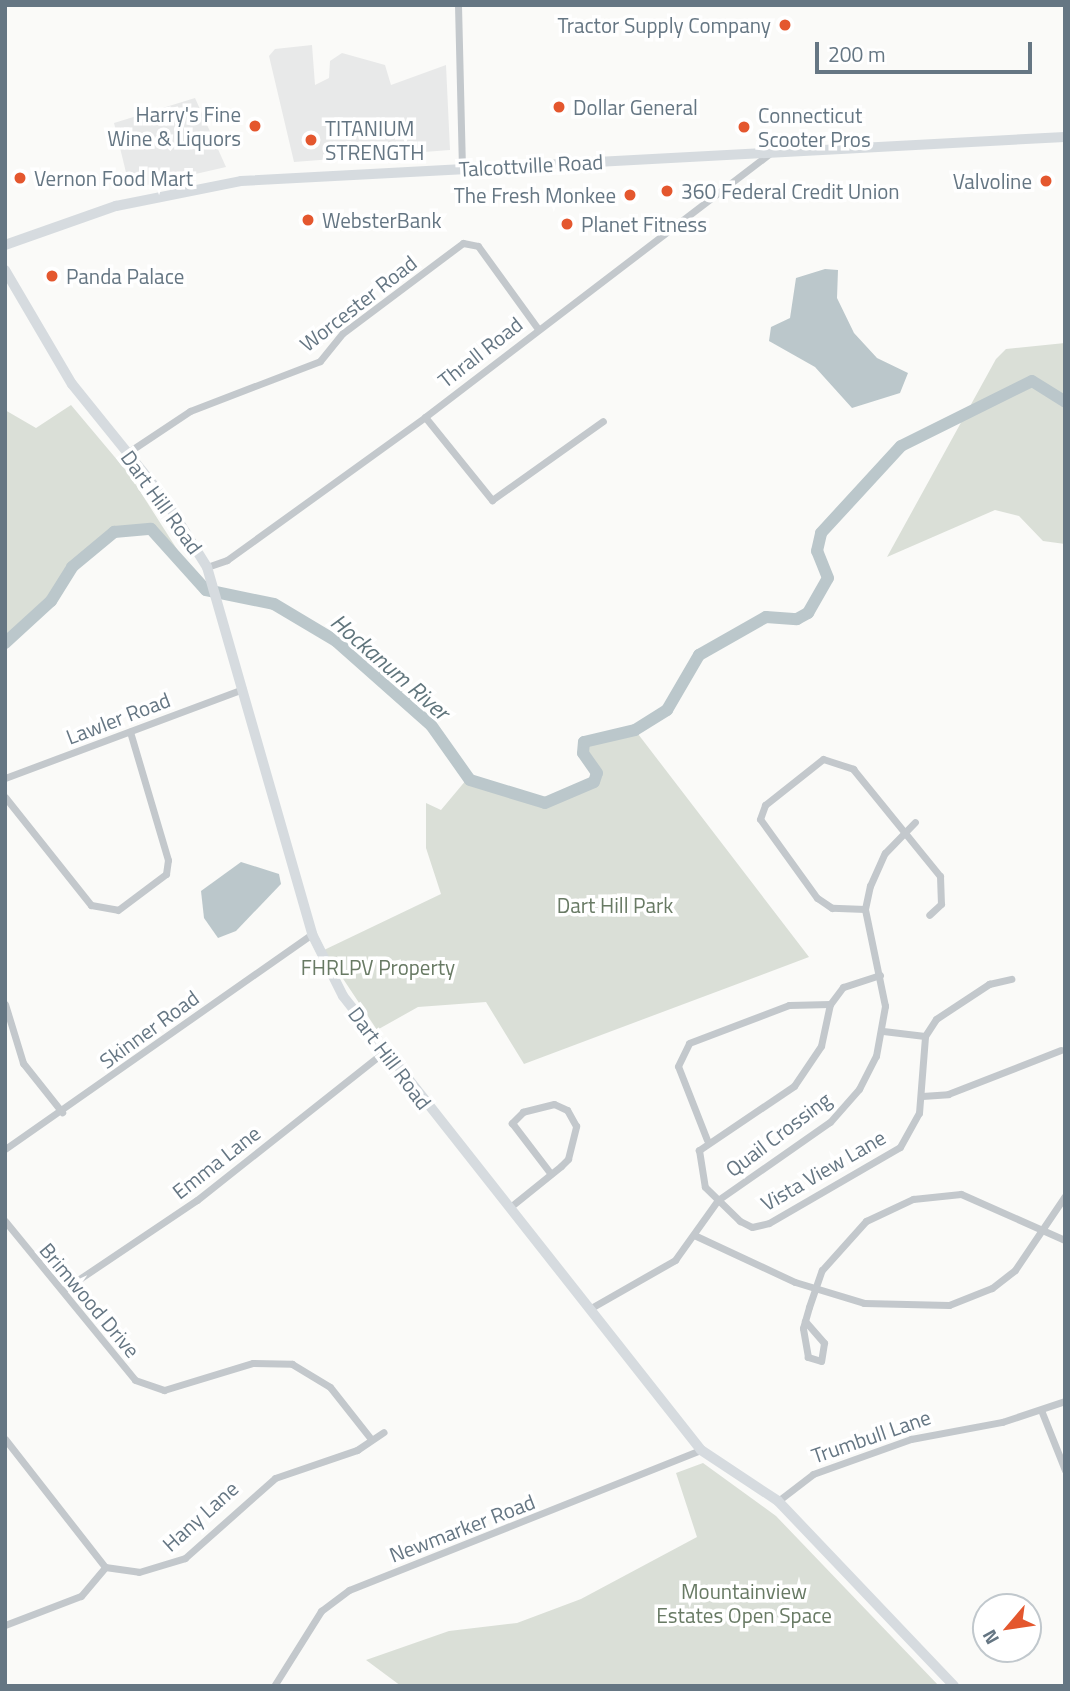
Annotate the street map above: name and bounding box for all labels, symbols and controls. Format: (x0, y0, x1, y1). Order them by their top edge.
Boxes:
place label: Tractor Supply Company (557, 12, 771, 38)
marker: Tractor Supply Company (777, 17, 793, 33)
scale bar (818, 28, 1035, 72)
text: 200 m (828, 38, 885, 70)
place label: Dollar General (573, 94, 698, 120)
marker: Dollar General (551, 99, 567, 115)
place label: Harry's Fine Wine & Liquors (107, 101, 241, 151)
place label: Connecticut Scooter Pros (758, 102, 871, 152)
place label: TITANIUM STRENGTH (325, 115, 424, 165)
marker: Harry's Fine Wine & Liquors (247, 118, 263, 134)
marker: Connecticut Scooter Pros (736, 119, 752, 135)
marker: TITANIUM STRENGTH (303, 132, 319, 148)
street label: Talcottville Road (458, 149, 604, 181)
place label: Vernon Food Mart (34, 165, 193, 191)
place label: Valvoline (953, 168, 1032, 194)
marker: Vernon Food Mart (12, 170, 28, 186)
marker: Valvoline (1038, 173, 1054, 189)
place label: 360 Federal Credit Union (681, 178, 900, 204)
place label: The Fresh Monkee (454, 182, 616, 208)
marker: 360 Federal Credit Union (659, 183, 675, 199)
marker: The Fresh Monkee (622, 187, 638, 203)
place label: WebsterBank (322, 207, 442, 233)
place label: Planet Fitness (581, 211, 707, 237)
marker: WebsterBank (300, 212, 316, 228)
marker: Planet Fitness (559, 216, 575, 232)
street label: Worcester Road (295, 250, 421, 356)
place label: Panda Palace (66, 263, 184, 289)
marker: Panda Palace (44, 268, 60, 284)
street label: Thrall Road (433, 311, 527, 393)
street label: Dart Hill Road (116, 445, 208, 559)
water label: Hockanum River (325, 608, 455, 726)
street label: Lawler Road (62, 687, 174, 749)
park label: Dart Hill Park (557, 892, 673, 918)
park label: FHRLPV Property (301, 954, 455, 980)
street label: Skinner Road (94, 985, 204, 1073)
street label: Dart Hill Road (343, 1002, 437, 1114)
street label: Quail Crossing (720, 1086, 836, 1182)
street label: Emma Lane (167, 1120, 265, 1204)
street label: Vista View Lane (756, 1124, 890, 1216)
street label: Brimwood Drive (35, 1238, 145, 1362)
street label: Trumbull Lane (808, 1404, 934, 1468)
street label: Hany Lane (157, 1475, 243, 1557)
street label: Newmarker Road (386, 1489, 538, 1567)
park label: Mountainview Estates Open Space (656, 1578, 832, 1628)
north arrow (972, 1593, 1042, 1663)
text: N (974, 1625, 1006, 1650)

